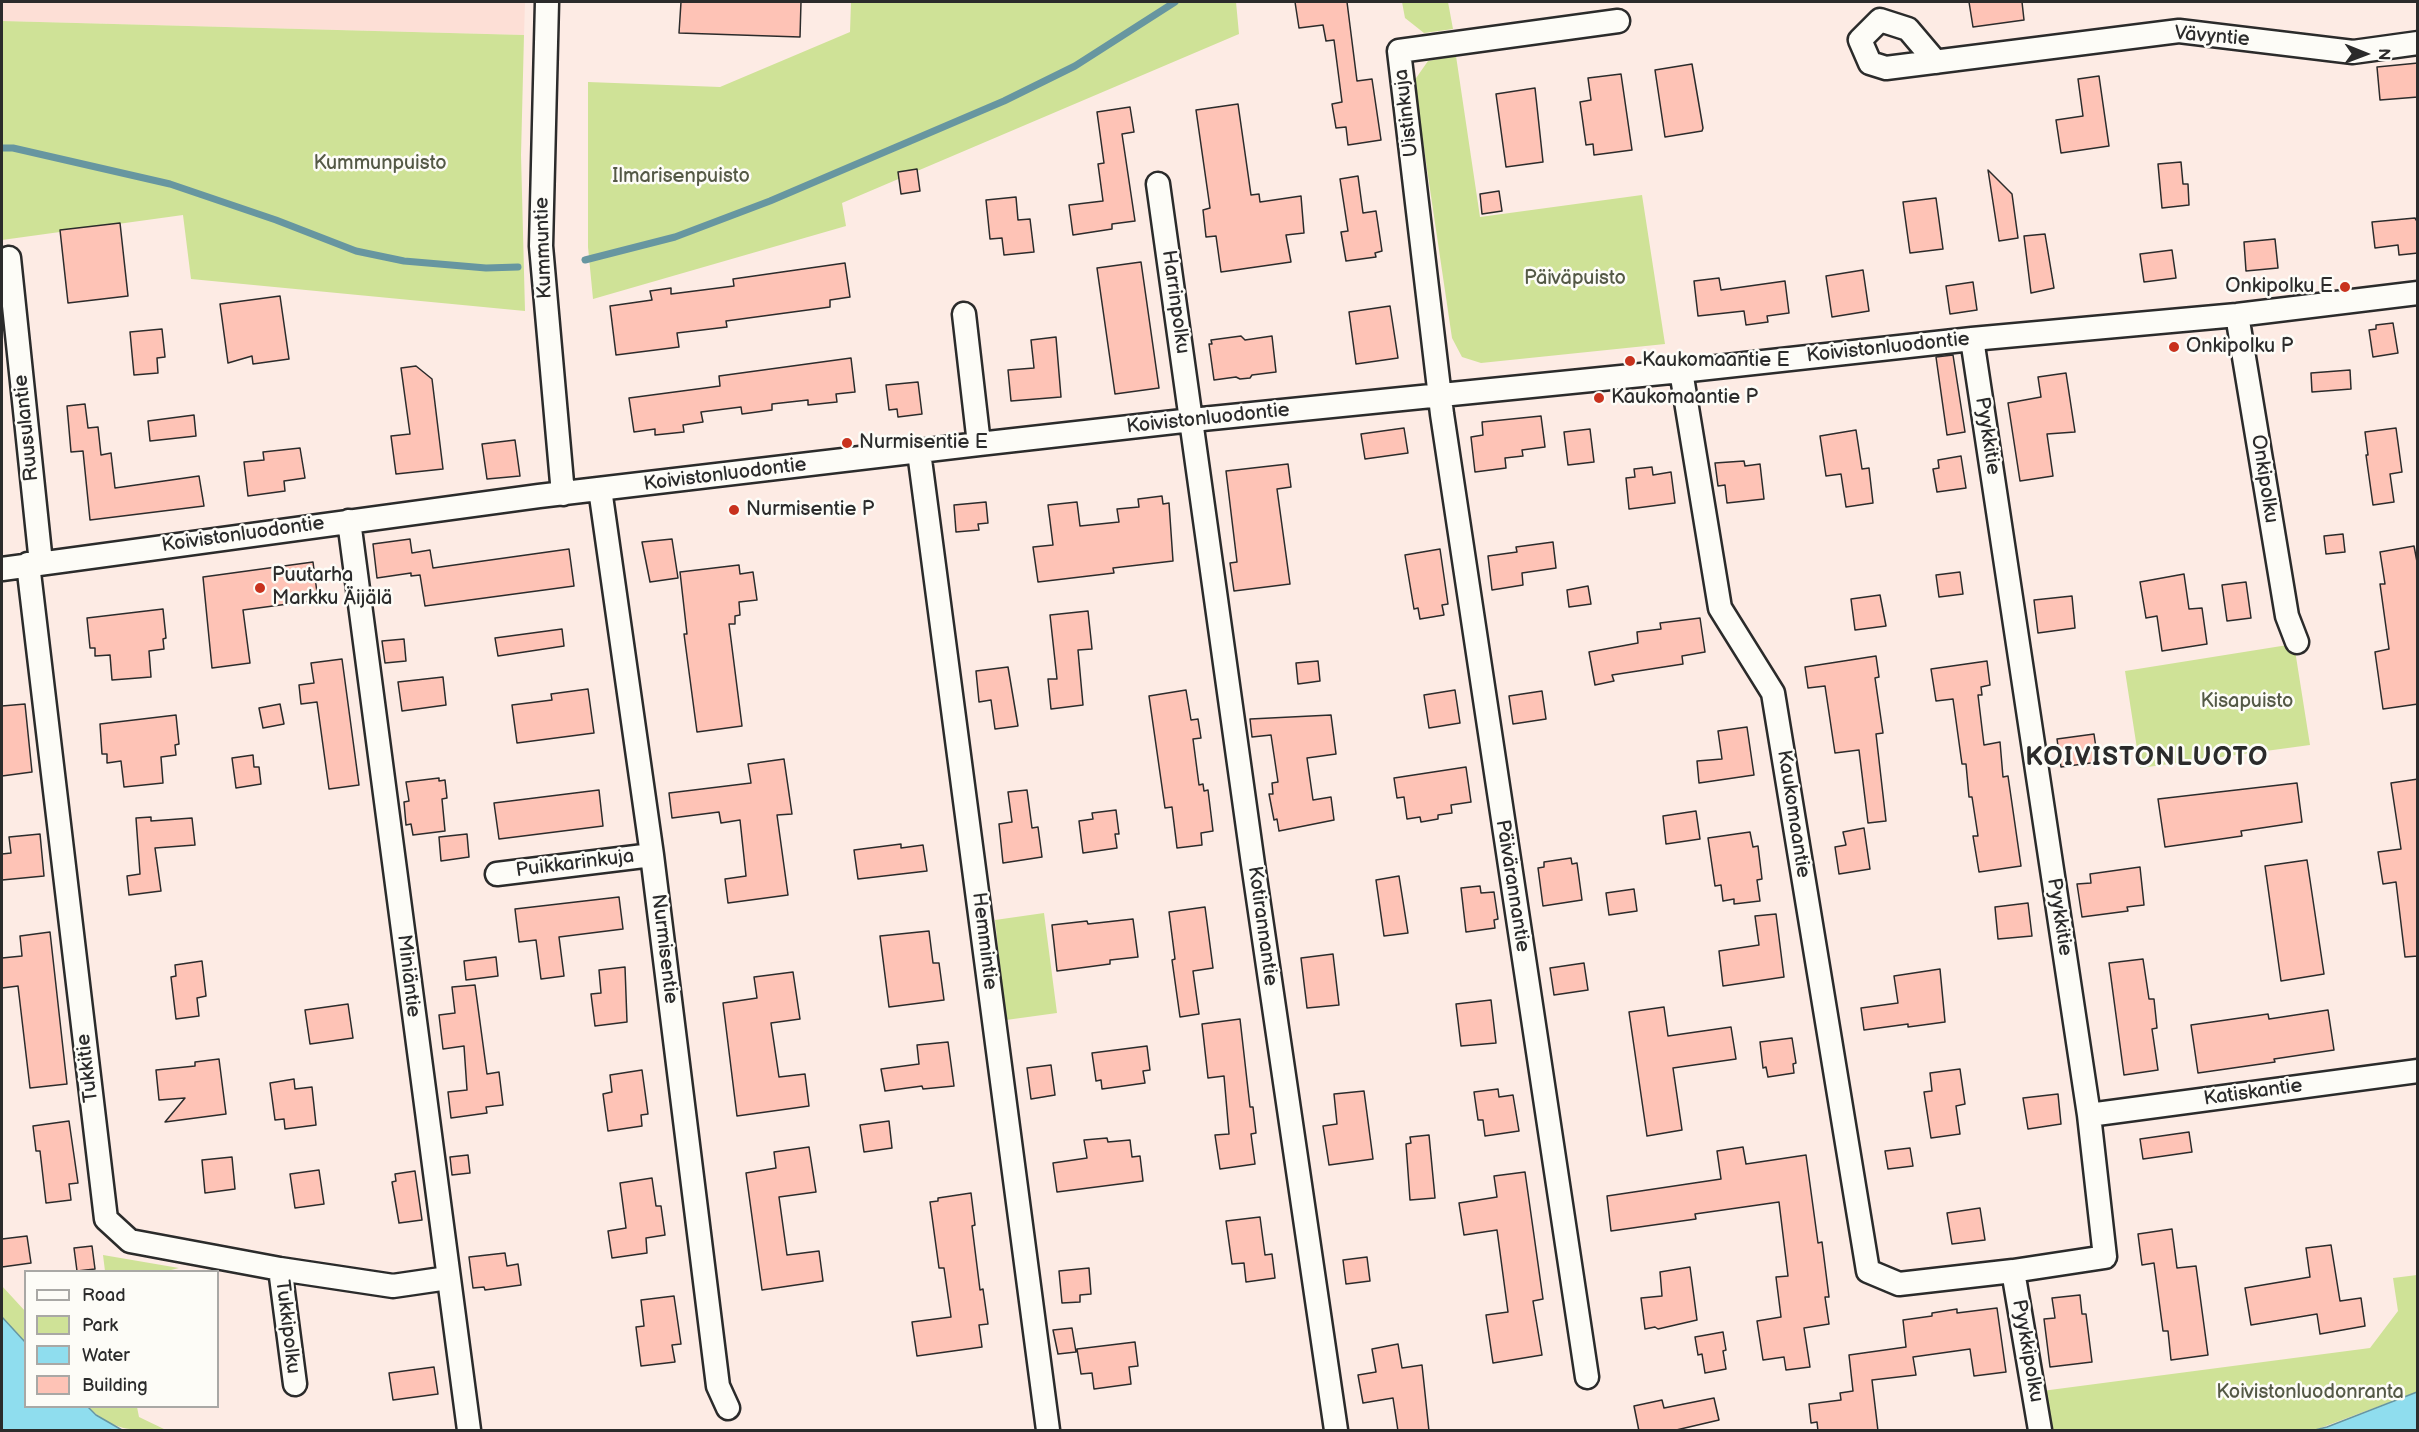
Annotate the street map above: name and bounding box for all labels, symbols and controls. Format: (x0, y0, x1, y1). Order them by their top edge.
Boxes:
street label: Vävyntie (2173, 22, 2251, 52)
north arrow (2335, 24, 2395, 84)
text: N (2374, 48, 2393, 61)
street label: Uistinkuja (1390, 68, 1424, 158)
park label: Kummunpuisto (313, 152, 447, 176)
park label: Ilmarisenpuisto (612, 165, 750, 189)
street label: Kummuntie (530, 197, 558, 299)
street label: Harrinpolku (1156, 249, 1194, 355)
park label: Päiväpuisto (1524, 267, 1626, 291)
place label: Onkipolku E (2225, 275, 2333, 299)
marker: Onkipolku E (2338, 280, 2352, 294)
street label: Koivistonluodontie (1805, 327, 1971, 369)
place label: Onkipolku P (2186, 335, 2293, 359)
marker: Onkipolku P (2167, 340, 2181, 354)
place label: Kaukomaantie E (1642, 349, 1790, 373)
marker: Kaukomaantie E (1623, 354, 1637, 368)
street label: Ruusulantie (9, 373, 45, 483)
place label: Kaukomaantie P (1611, 386, 1758, 410)
marker: Kaukomaantie P (1592, 391, 1606, 405)
street label: Pyykkitie (1969, 395, 2005, 477)
street label: Koivistonluodontie (1125, 398, 1291, 440)
place label: Nurmisentie E (859, 431, 988, 455)
street label: Onkipolku (2245, 433, 2283, 525)
marker: Nurmisentie E (840, 436, 854, 450)
street label: Koivistonluodontie (642, 453, 808, 497)
place label: Nurmisentie P (746, 498, 874, 522)
marker: Nurmisentie P (727, 503, 741, 517)
street label: Koivistonluodontie (160, 512, 326, 558)
place label: Puutarha Markku Äijälä (272, 564, 392, 611)
marker: Puutarha Markku Äijälä (253, 581, 267, 595)
park label: Kisapuisto (2201, 690, 2293, 714)
district label: KOIVISTONLUOTO (2025, 742, 2269, 774)
street label: Kaukomaantie (1771, 748, 1815, 880)
street label: Päivärannantie (1490, 818, 1534, 954)
street label: Puikkarinkuja (514, 845, 636, 883)
street label: Kotirannantie (1242, 865, 1282, 987)
street label: Pyykkitie (2041, 876, 2077, 958)
street label: Hemmintie (966, 891, 1002, 991)
street label: Nurmisentie (645, 893, 683, 1005)
street label: Miniäntie (391, 933, 425, 1019)
street label: Tukkitie (72, 1032, 104, 1104)
street label: Katiskantie (2202, 1074, 2304, 1112)
legend (24, 1270, 219, 1408)
street label: Tukkipolku (269, 1279, 305, 1375)
text: Road (82, 1285, 126, 1306)
street label: Pyykkipolku (2006, 1298, 2048, 1404)
text: Park (82, 1315, 118, 1336)
text: Water (82, 1345, 130, 1366)
text: Building (82, 1375, 148, 1396)
park label: Koivistonluodonranta (2216, 1381, 2404, 1405)

